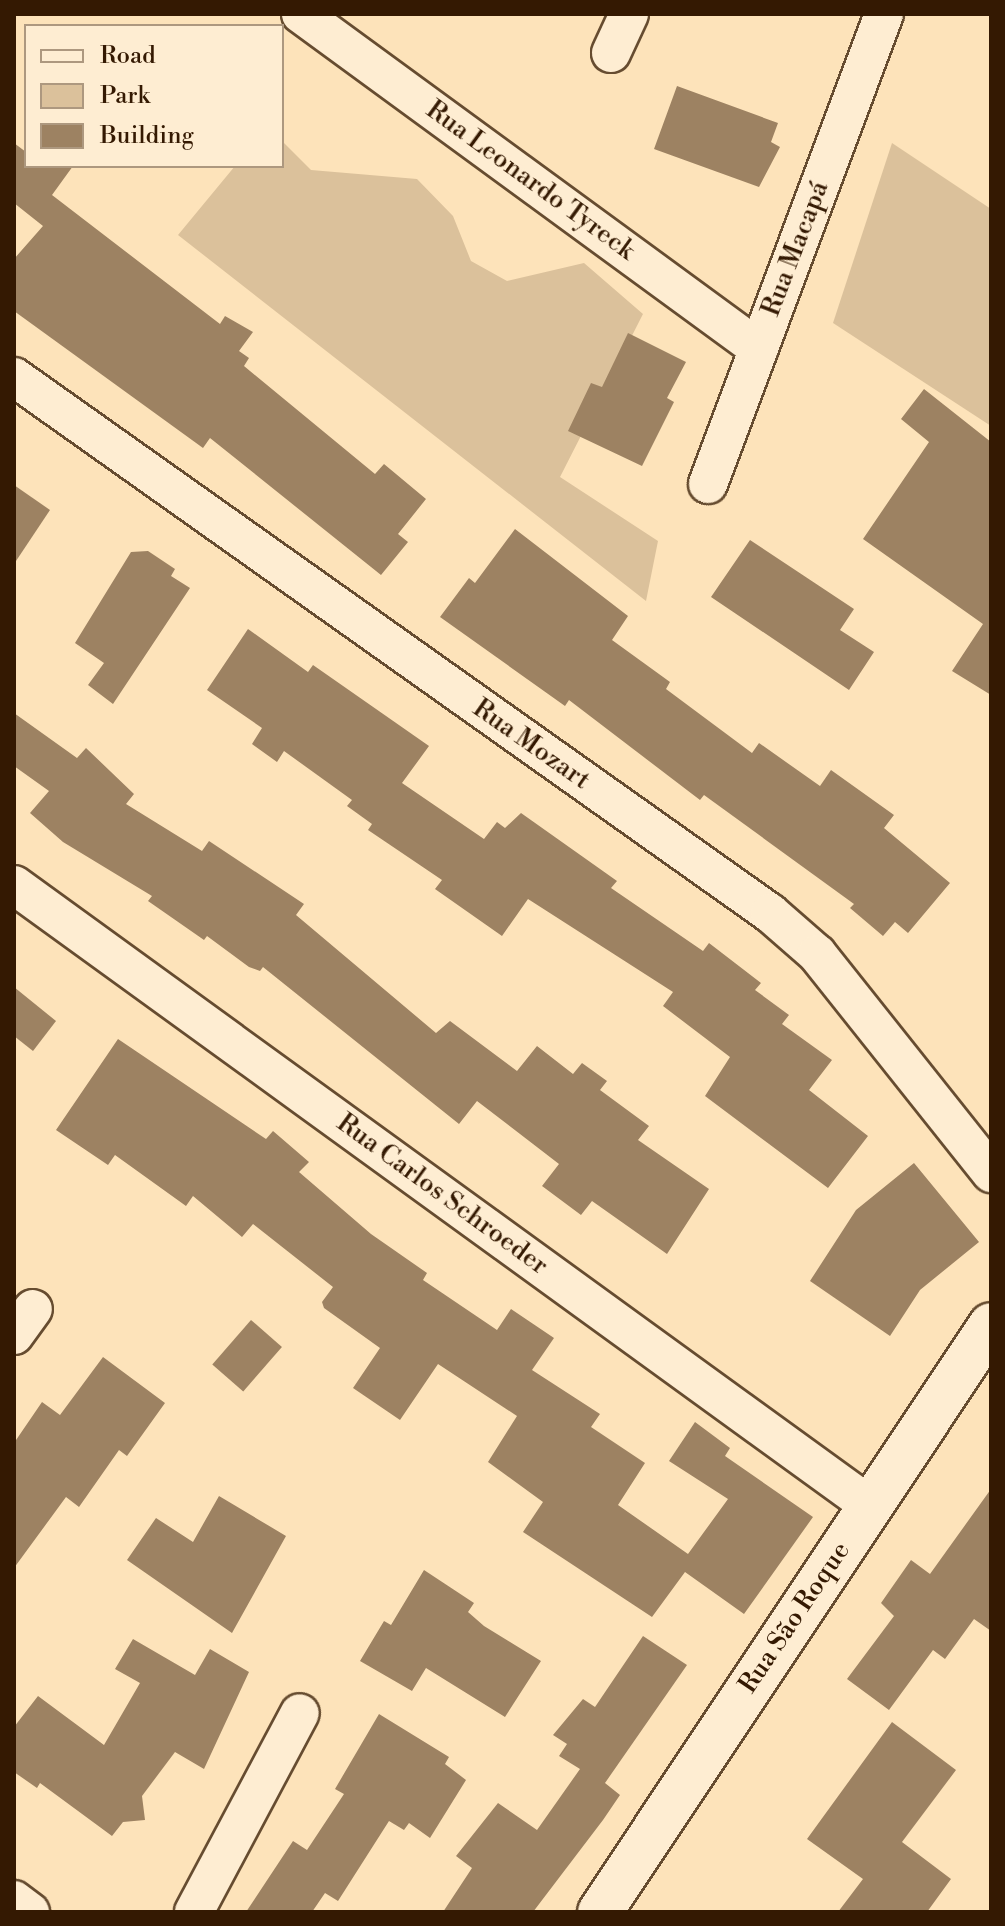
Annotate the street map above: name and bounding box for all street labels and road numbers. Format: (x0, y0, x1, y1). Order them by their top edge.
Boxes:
street label: Rua Leonardo Tyreck (420, 95, 640, 267)
street label: Rua Macapá (756, 177, 836, 321)
street label: Rua Mozart (466, 693, 596, 797)
street label: Rua Carlos Schroeder (330, 1108, 554, 1282)
street label: Rua São Roque (733, 1536, 857, 1700)

